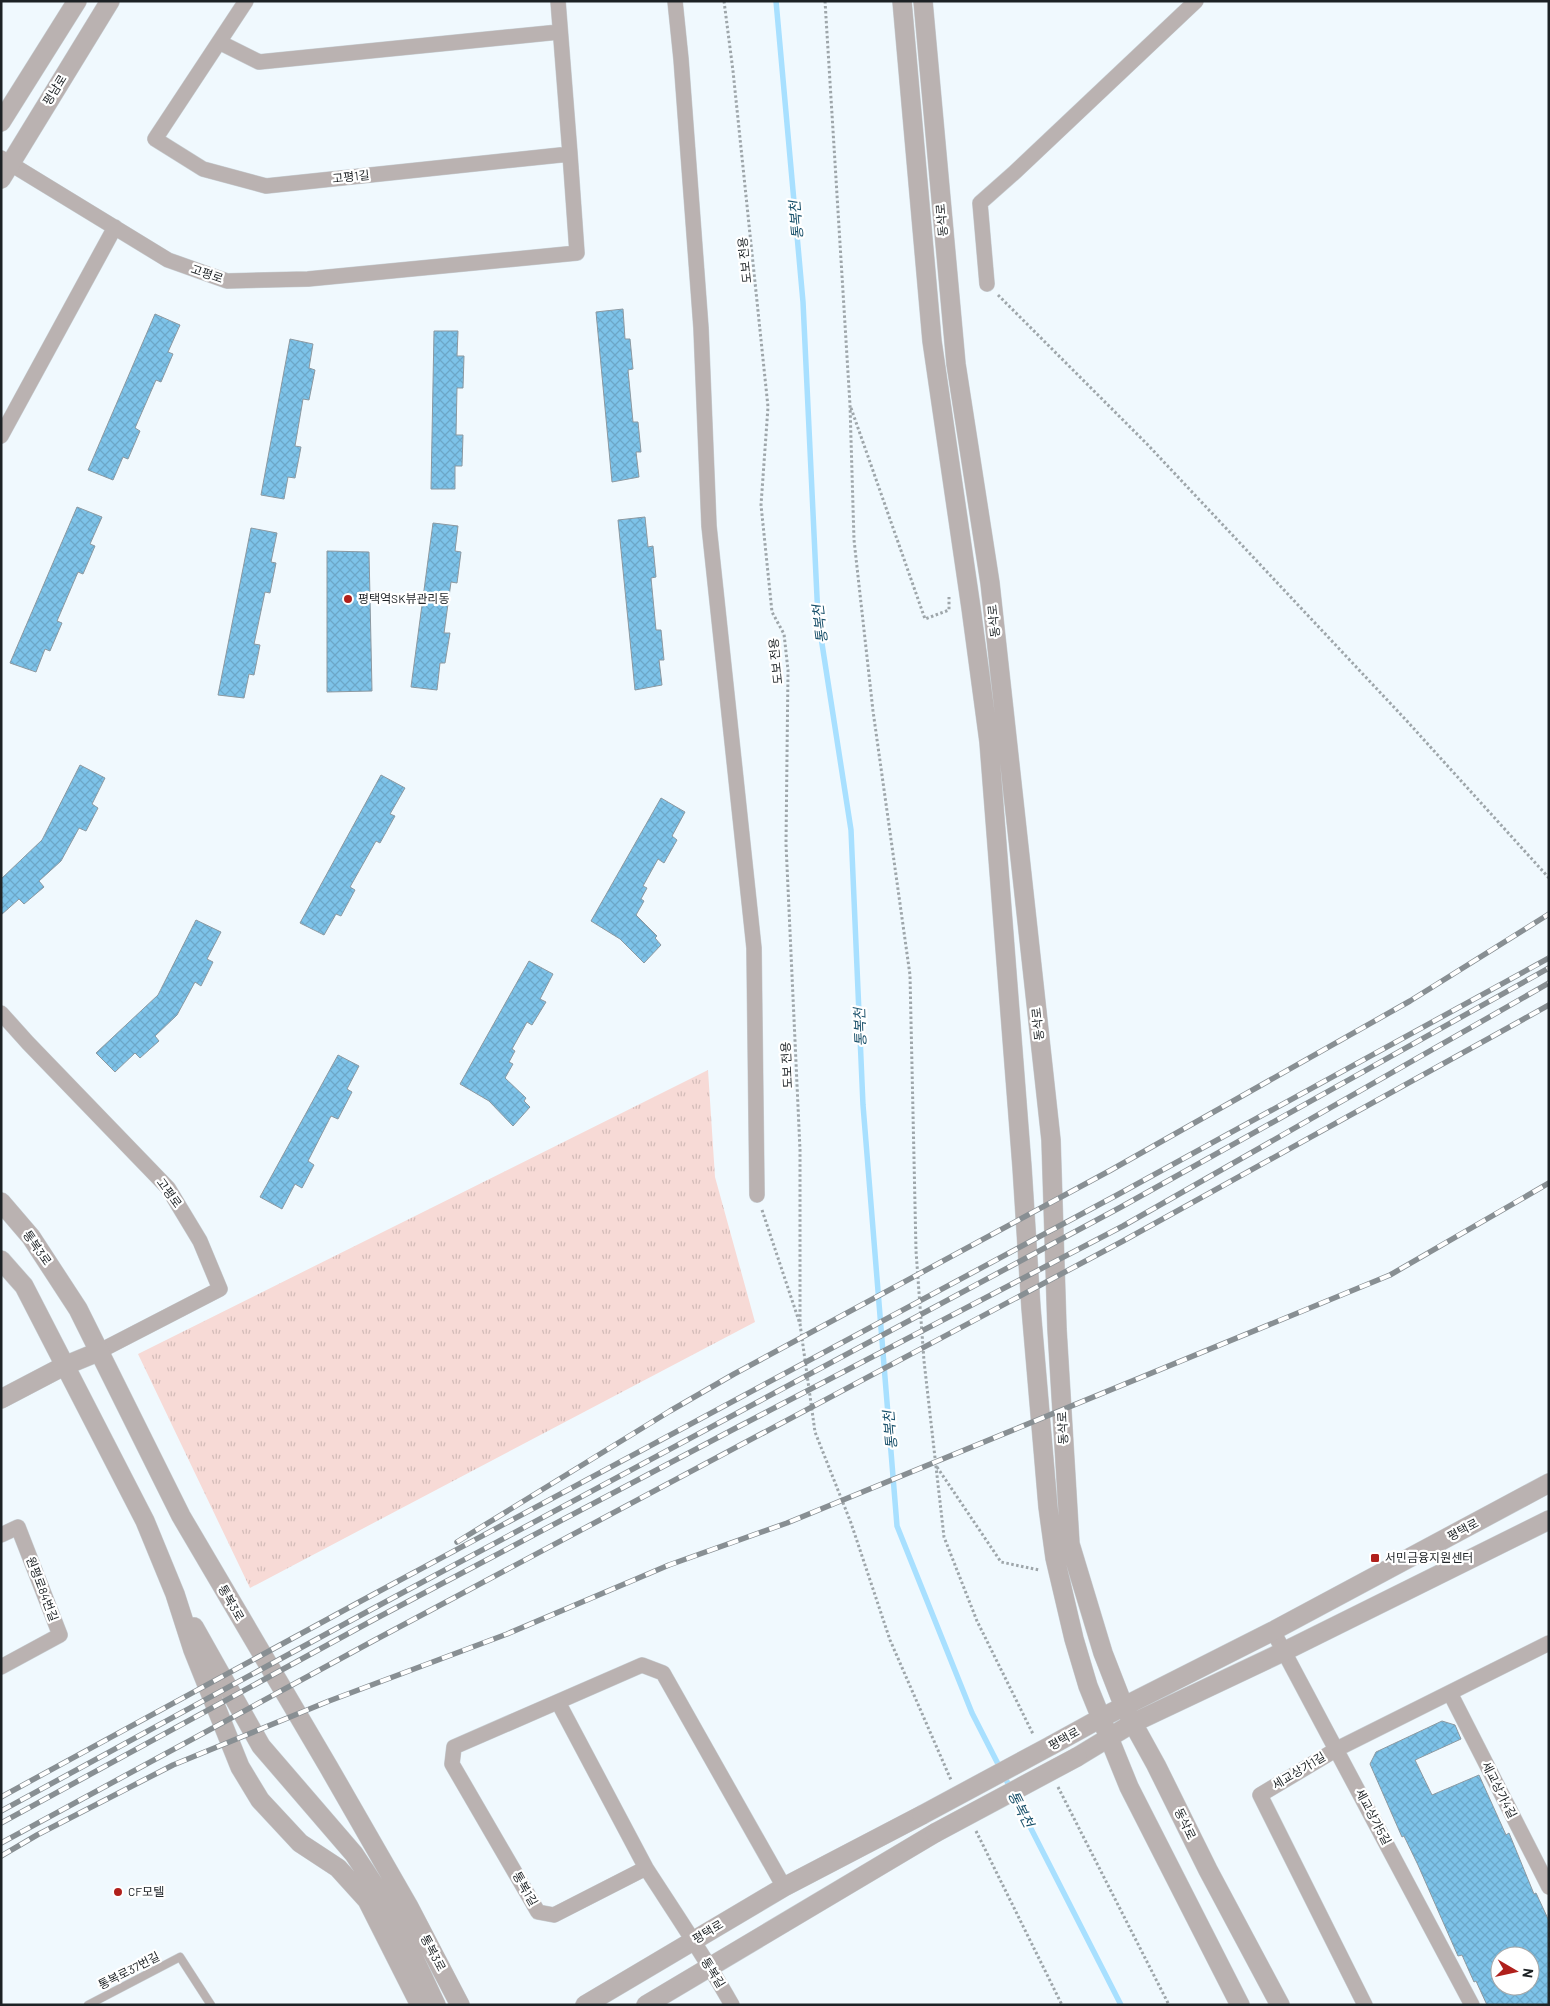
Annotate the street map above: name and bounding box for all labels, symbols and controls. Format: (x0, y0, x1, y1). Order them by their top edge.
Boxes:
street label: 평남로 (39, 72, 69, 107)
street label: 고평1길 (332, 167, 370, 185)
water label: 통복천 (785, 199, 806, 240)
street label: 동삭로 (933, 203, 949, 237)
street label: 도보 전용 (735, 236, 753, 284)
street label: 고평로 (189, 261, 225, 285)
place label: 평택역SK뷰관리동 (358, 591, 450, 605)
marker: 평택역SK뷰관리동 (342, 593, 354, 605)
water label: 통복천 (809, 603, 830, 644)
street label: 동삭로 (984, 604, 1002, 638)
street label: 도보 전용 (766, 637, 784, 685)
water label: 통복천 (850, 1006, 869, 1047)
street label: 동삭로 (1028, 1007, 1046, 1041)
street label: 도보 전용 (778, 1041, 794, 1089)
street label: 고평로 (154, 1175, 185, 1210)
street label: 통복3로 (21, 1227, 55, 1268)
water label: 통복천 (879, 1409, 900, 1450)
street label: 동삭로 (1054, 1411, 1070, 1445)
street label: 평택로 (1445, 1515, 1480, 1543)
place label: 서민금융지원센터 (1385, 1550, 1473, 1564)
marker: 서민금융지원센터 (1369, 1552, 1381, 1564)
street label: 원평로84번길 (24, 1554, 62, 1623)
street label: 통복3로 (216, 1582, 248, 1623)
street label: 평택로 (1046, 1724, 1081, 1752)
street label: 세교상가1길 (1269, 1749, 1328, 1791)
street label: 세교상가4길 (1480, 1759, 1520, 1820)
street label: 세교상가5길 (1353, 1786, 1394, 1847)
water label: 통복천 (1005, 1788, 1038, 1831)
street label: 동삭로 (1172, 1806, 1199, 1842)
street label: 통복1길 (510, 1869, 541, 1908)
place label: CF모텔 (128, 1884, 164, 1898)
marker: CF모텔 (112, 1886, 124, 1898)
street label: 평택로 (690, 1917, 725, 1946)
street label: 통복3로 (418, 1932, 449, 1973)
north arrow (1490, 1946, 1540, 1996)
street label: 통복로37번길 (95, 1949, 162, 1992)
street label: 통복길 (699, 1955, 729, 1990)
text: N (1519, 1967, 1537, 1979)

